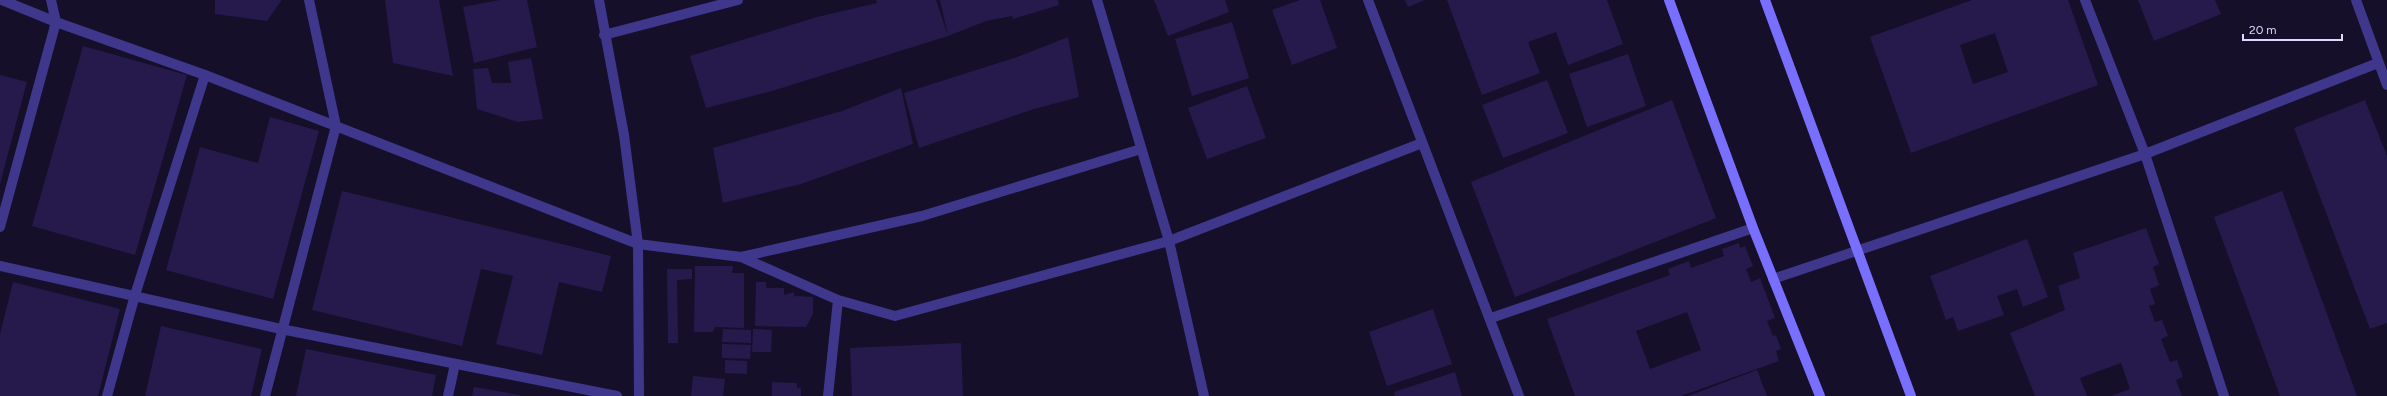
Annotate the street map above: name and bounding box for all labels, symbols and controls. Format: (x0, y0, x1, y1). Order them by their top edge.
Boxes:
scale bar (2243, 16, 2342, 42)
text: 20 m (2249, 23, 2277, 37)

